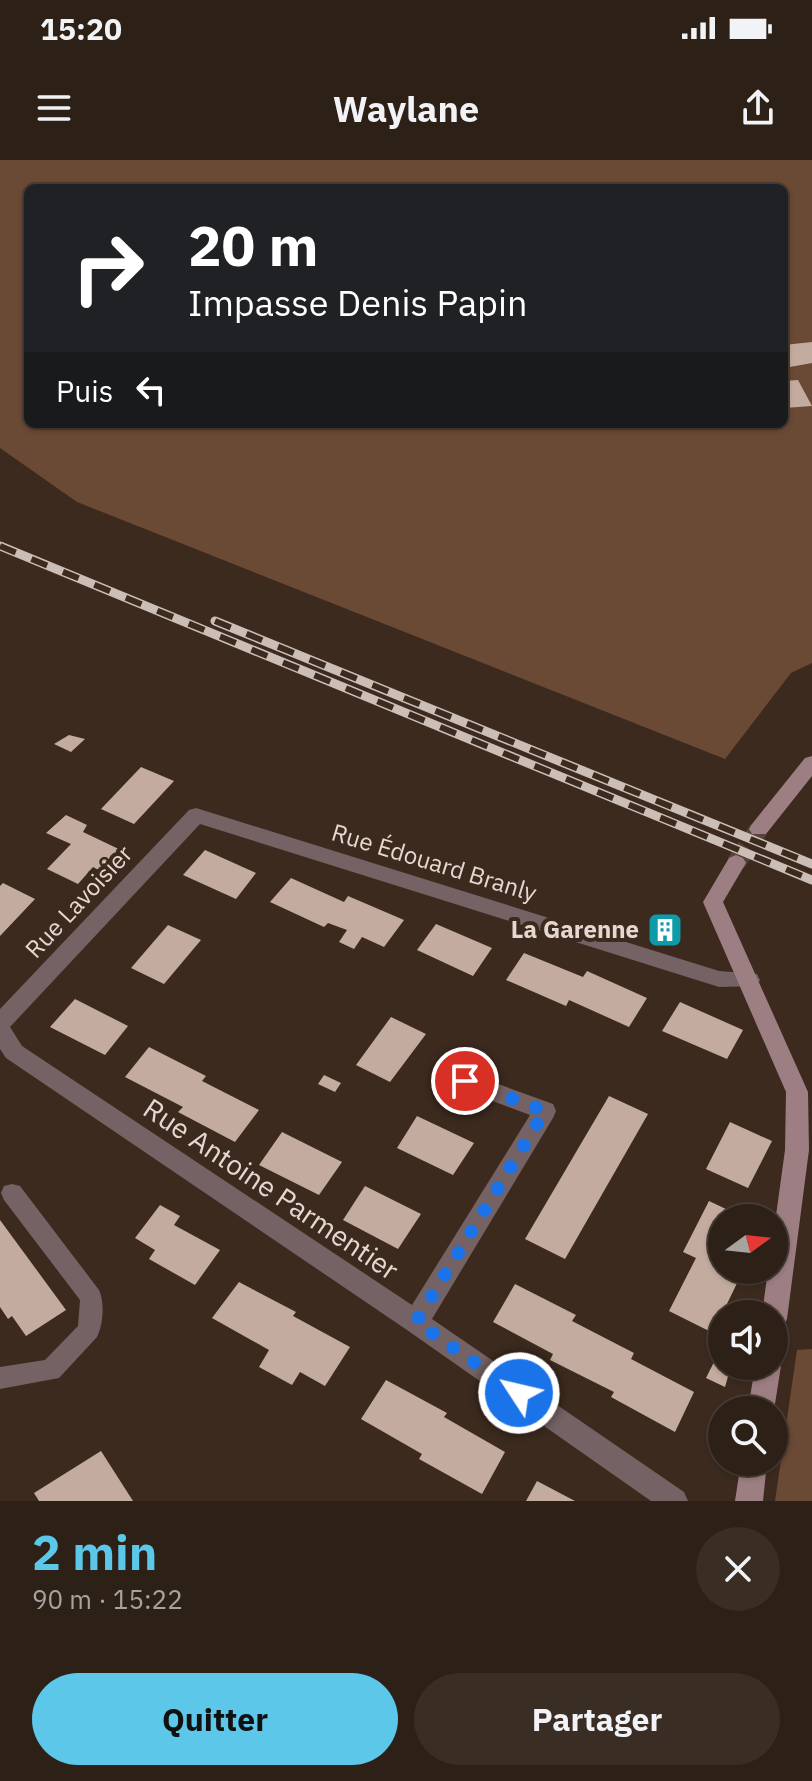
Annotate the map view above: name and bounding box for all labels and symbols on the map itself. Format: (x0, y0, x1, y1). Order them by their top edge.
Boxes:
street label: Rue Édouard Branly (328, 816, 541, 908)
street label: Rue Lavoisier (18, 838, 139, 965)
building icon: La Garenne (646, 911, 684, 949)
place label: La Garenne (511, 913, 639, 945)
pin (431, 1047, 499, 1115)
street label: Rue Antoine Parmentier (137, 1089, 406, 1288)
north arrow (708, 1204, 788, 1284)
position arrow (477, 1351, 561, 1435)

